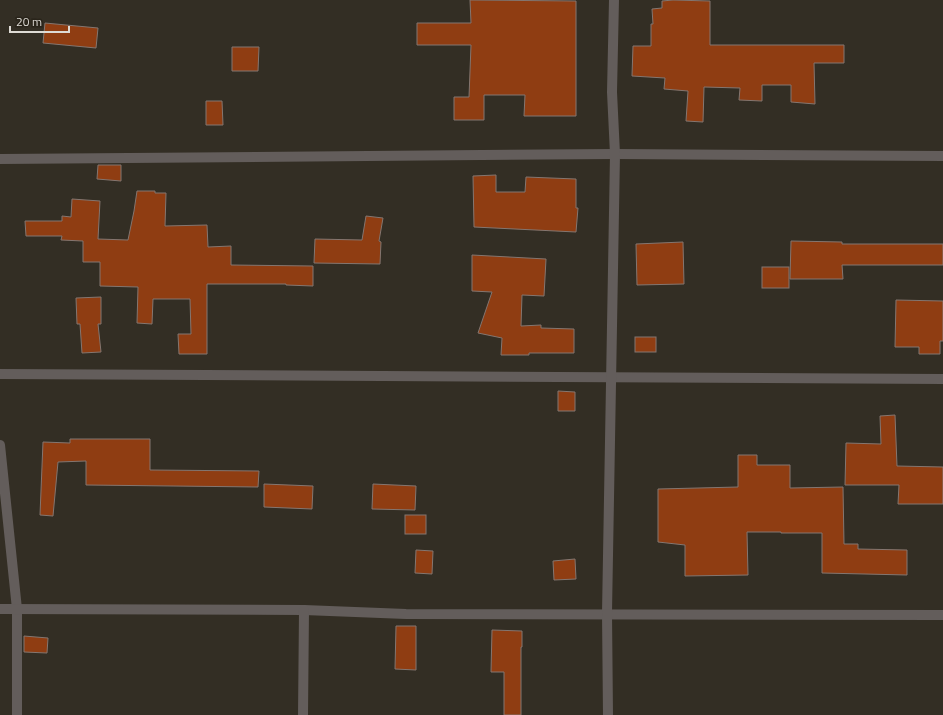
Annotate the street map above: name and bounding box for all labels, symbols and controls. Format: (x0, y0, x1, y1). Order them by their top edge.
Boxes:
scale bar (10, 8, 69, 34)
text: 20 m (16, 12, 42, 31)

